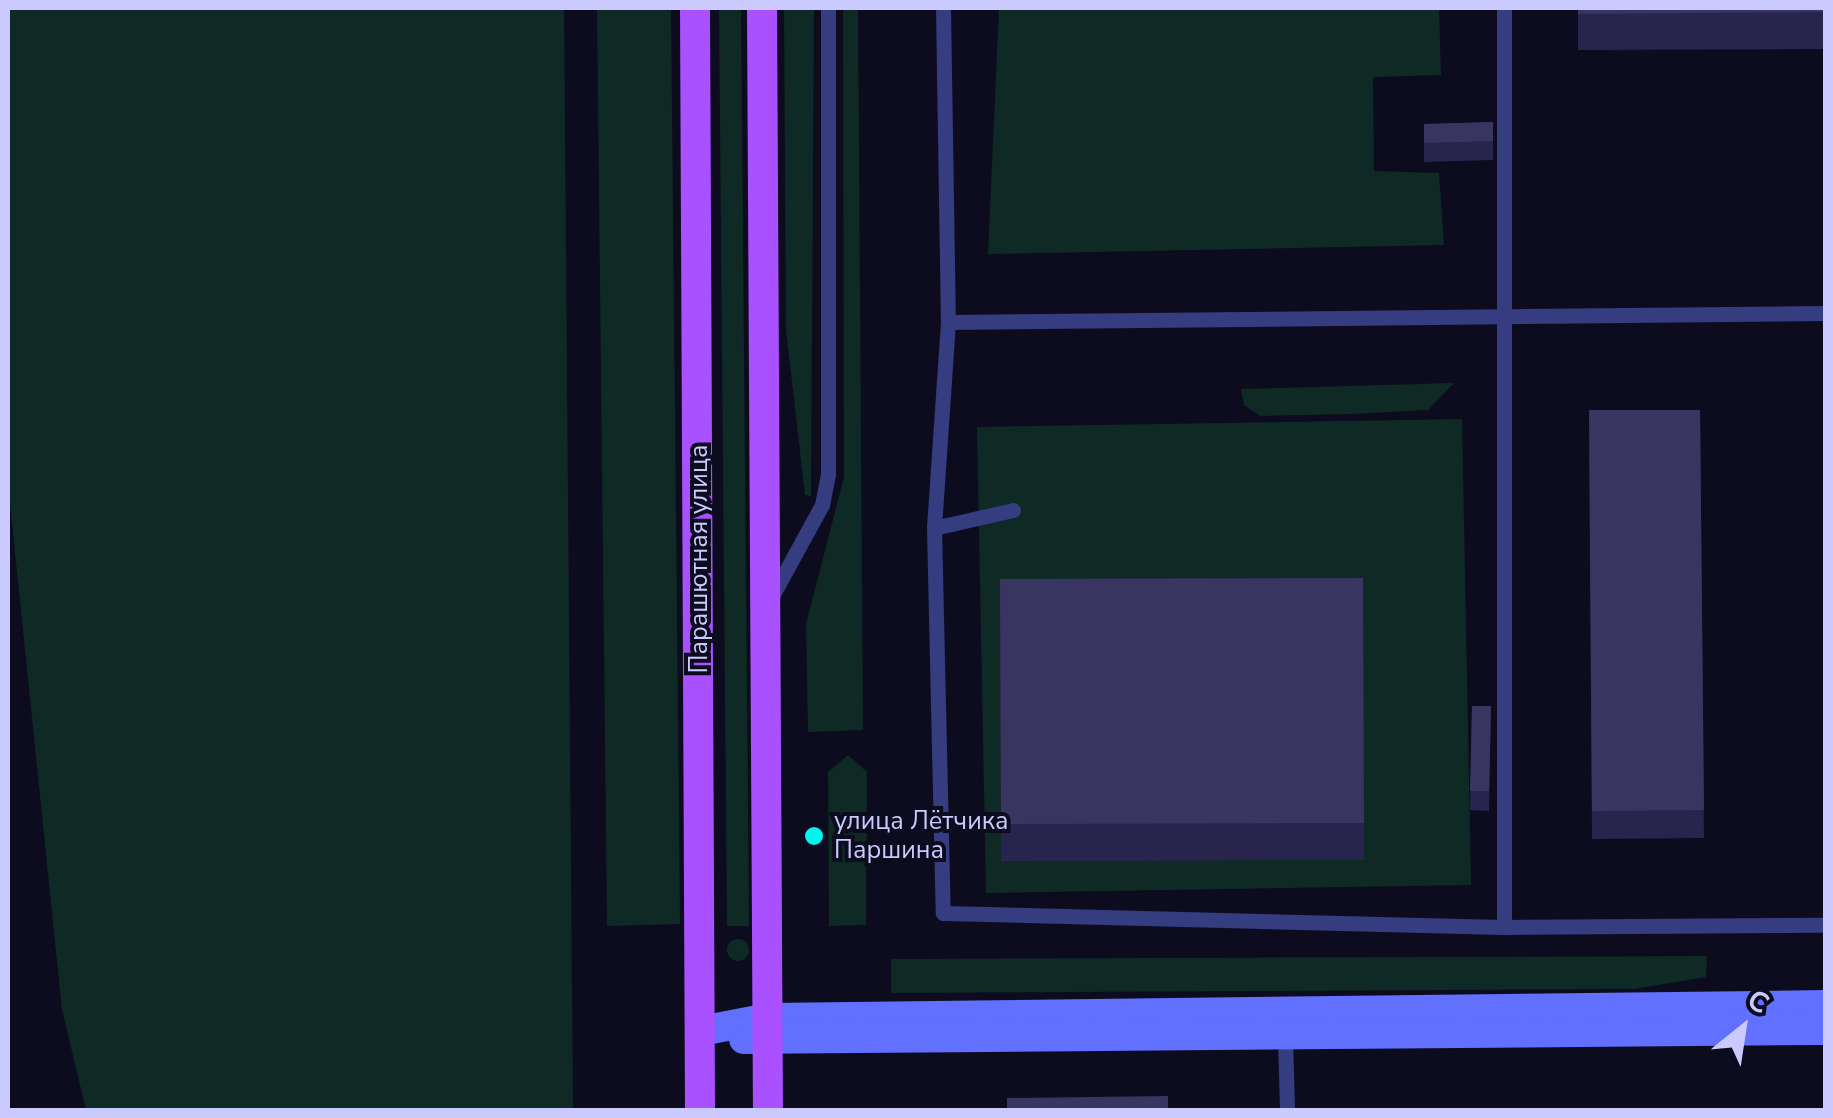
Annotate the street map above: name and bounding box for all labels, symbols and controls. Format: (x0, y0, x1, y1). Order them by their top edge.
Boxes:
street label: Парашютная улица (684, 445, 714, 673)
place label: улица Лётчика Паршина (834, 807, 1008, 866)
marker: улица Лётчика Паршина (803, 825, 825, 847)
north arrow (1693, 978, 1793, 1078)
text: С (1740, 981, 1776, 1023)

